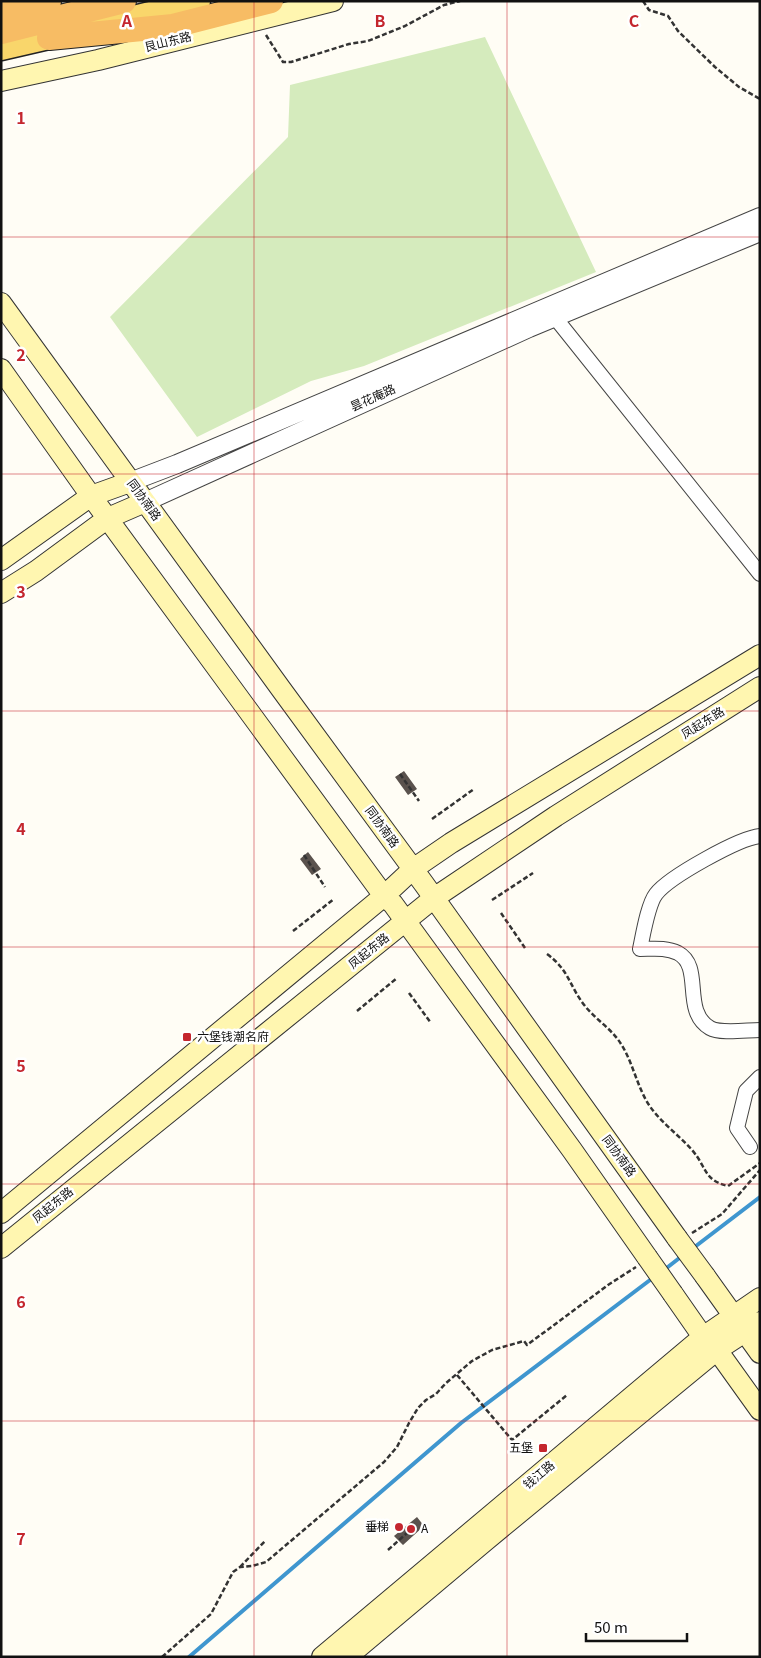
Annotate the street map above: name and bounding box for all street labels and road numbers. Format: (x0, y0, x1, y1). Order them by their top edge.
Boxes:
street label: 艮山东路 (142, 26, 193, 55)
street label: 昙花庵路 (347, 379, 398, 414)
street label: 同协南路 (124, 475, 166, 524)
street label: 凤起东路 (677, 702, 727, 742)
street label: 同协南路 (362, 802, 404, 851)
street label: 凤起东路 (344, 928, 392, 972)
street label: 同协南路 (599, 1131, 641, 1180)
street label: 凤起东路 (28, 1182, 76, 1226)
street label: 钱江路 (519, 1456, 557, 1492)

